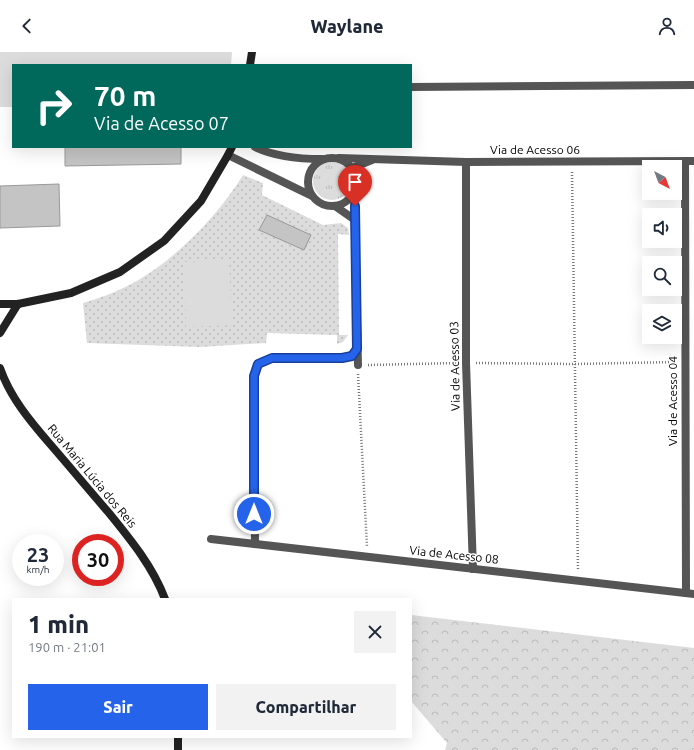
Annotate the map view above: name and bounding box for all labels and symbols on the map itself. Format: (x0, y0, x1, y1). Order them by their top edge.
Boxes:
street label: Via de Acesso 06 (490, 143, 580, 156)
north arrow (642, 160, 682, 200)
pin (338, 165, 372, 206)
street label: Via de Acesso 03 (447, 321, 462, 411)
street label: Via de Acesso 04 (666, 356, 679, 446)
street label: Rua Maria Lúcia dos Reis (45, 421, 139, 530)
position arrow (233, 493, 275, 535)
speed limit sign: 30 (72, 534, 124, 586)
street label: Via de Acesso 08 (409, 543, 500, 566)

